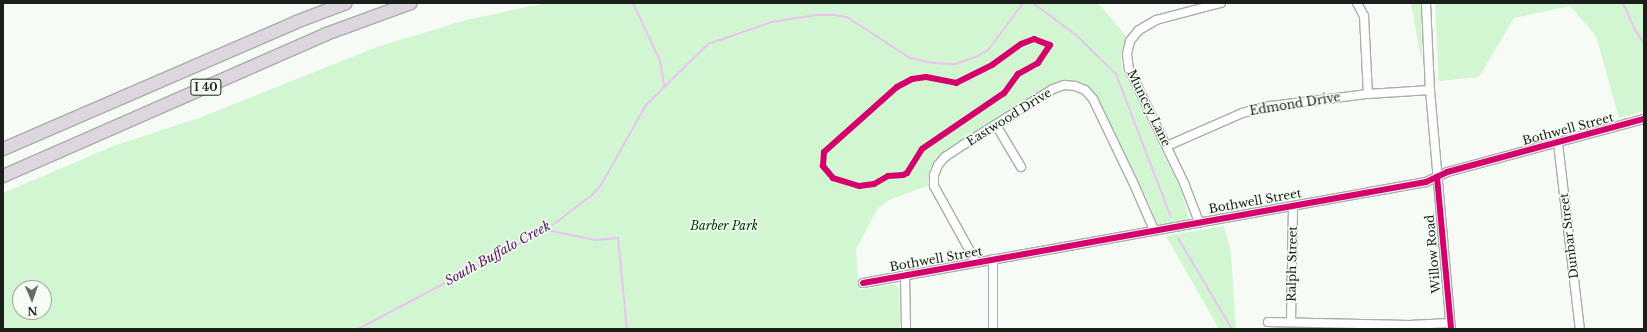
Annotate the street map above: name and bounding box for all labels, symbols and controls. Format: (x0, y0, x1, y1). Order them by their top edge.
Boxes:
street label: Muncey Lane (1124, 67, 1174, 149)
road number: I 40 (190, 78, 222, 96)
street label: Eastwood Drive (964, 85, 1054, 149)
street label: Edmond Drive (1249, 90, 1341, 118)
street label: Bothwell Street (1521, 110, 1615, 148)
street label: Bothwell Street (1208, 186, 1302, 216)
street label: Dunbar Street (1557, 192, 1581, 280)
street label: Willow Road (1422, 214, 1444, 294)
water label: South Buffalo Creek (442, 218, 554, 290)
park label: Barber Park (690, 219, 758, 233)
street label: Ralph Street (1284, 226, 1300, 302)
street label: Bothwell Street (889, 244, 983, 274)
north arrow (12, 280, 52, 320)
text: N (27, 304, 38, 318)

